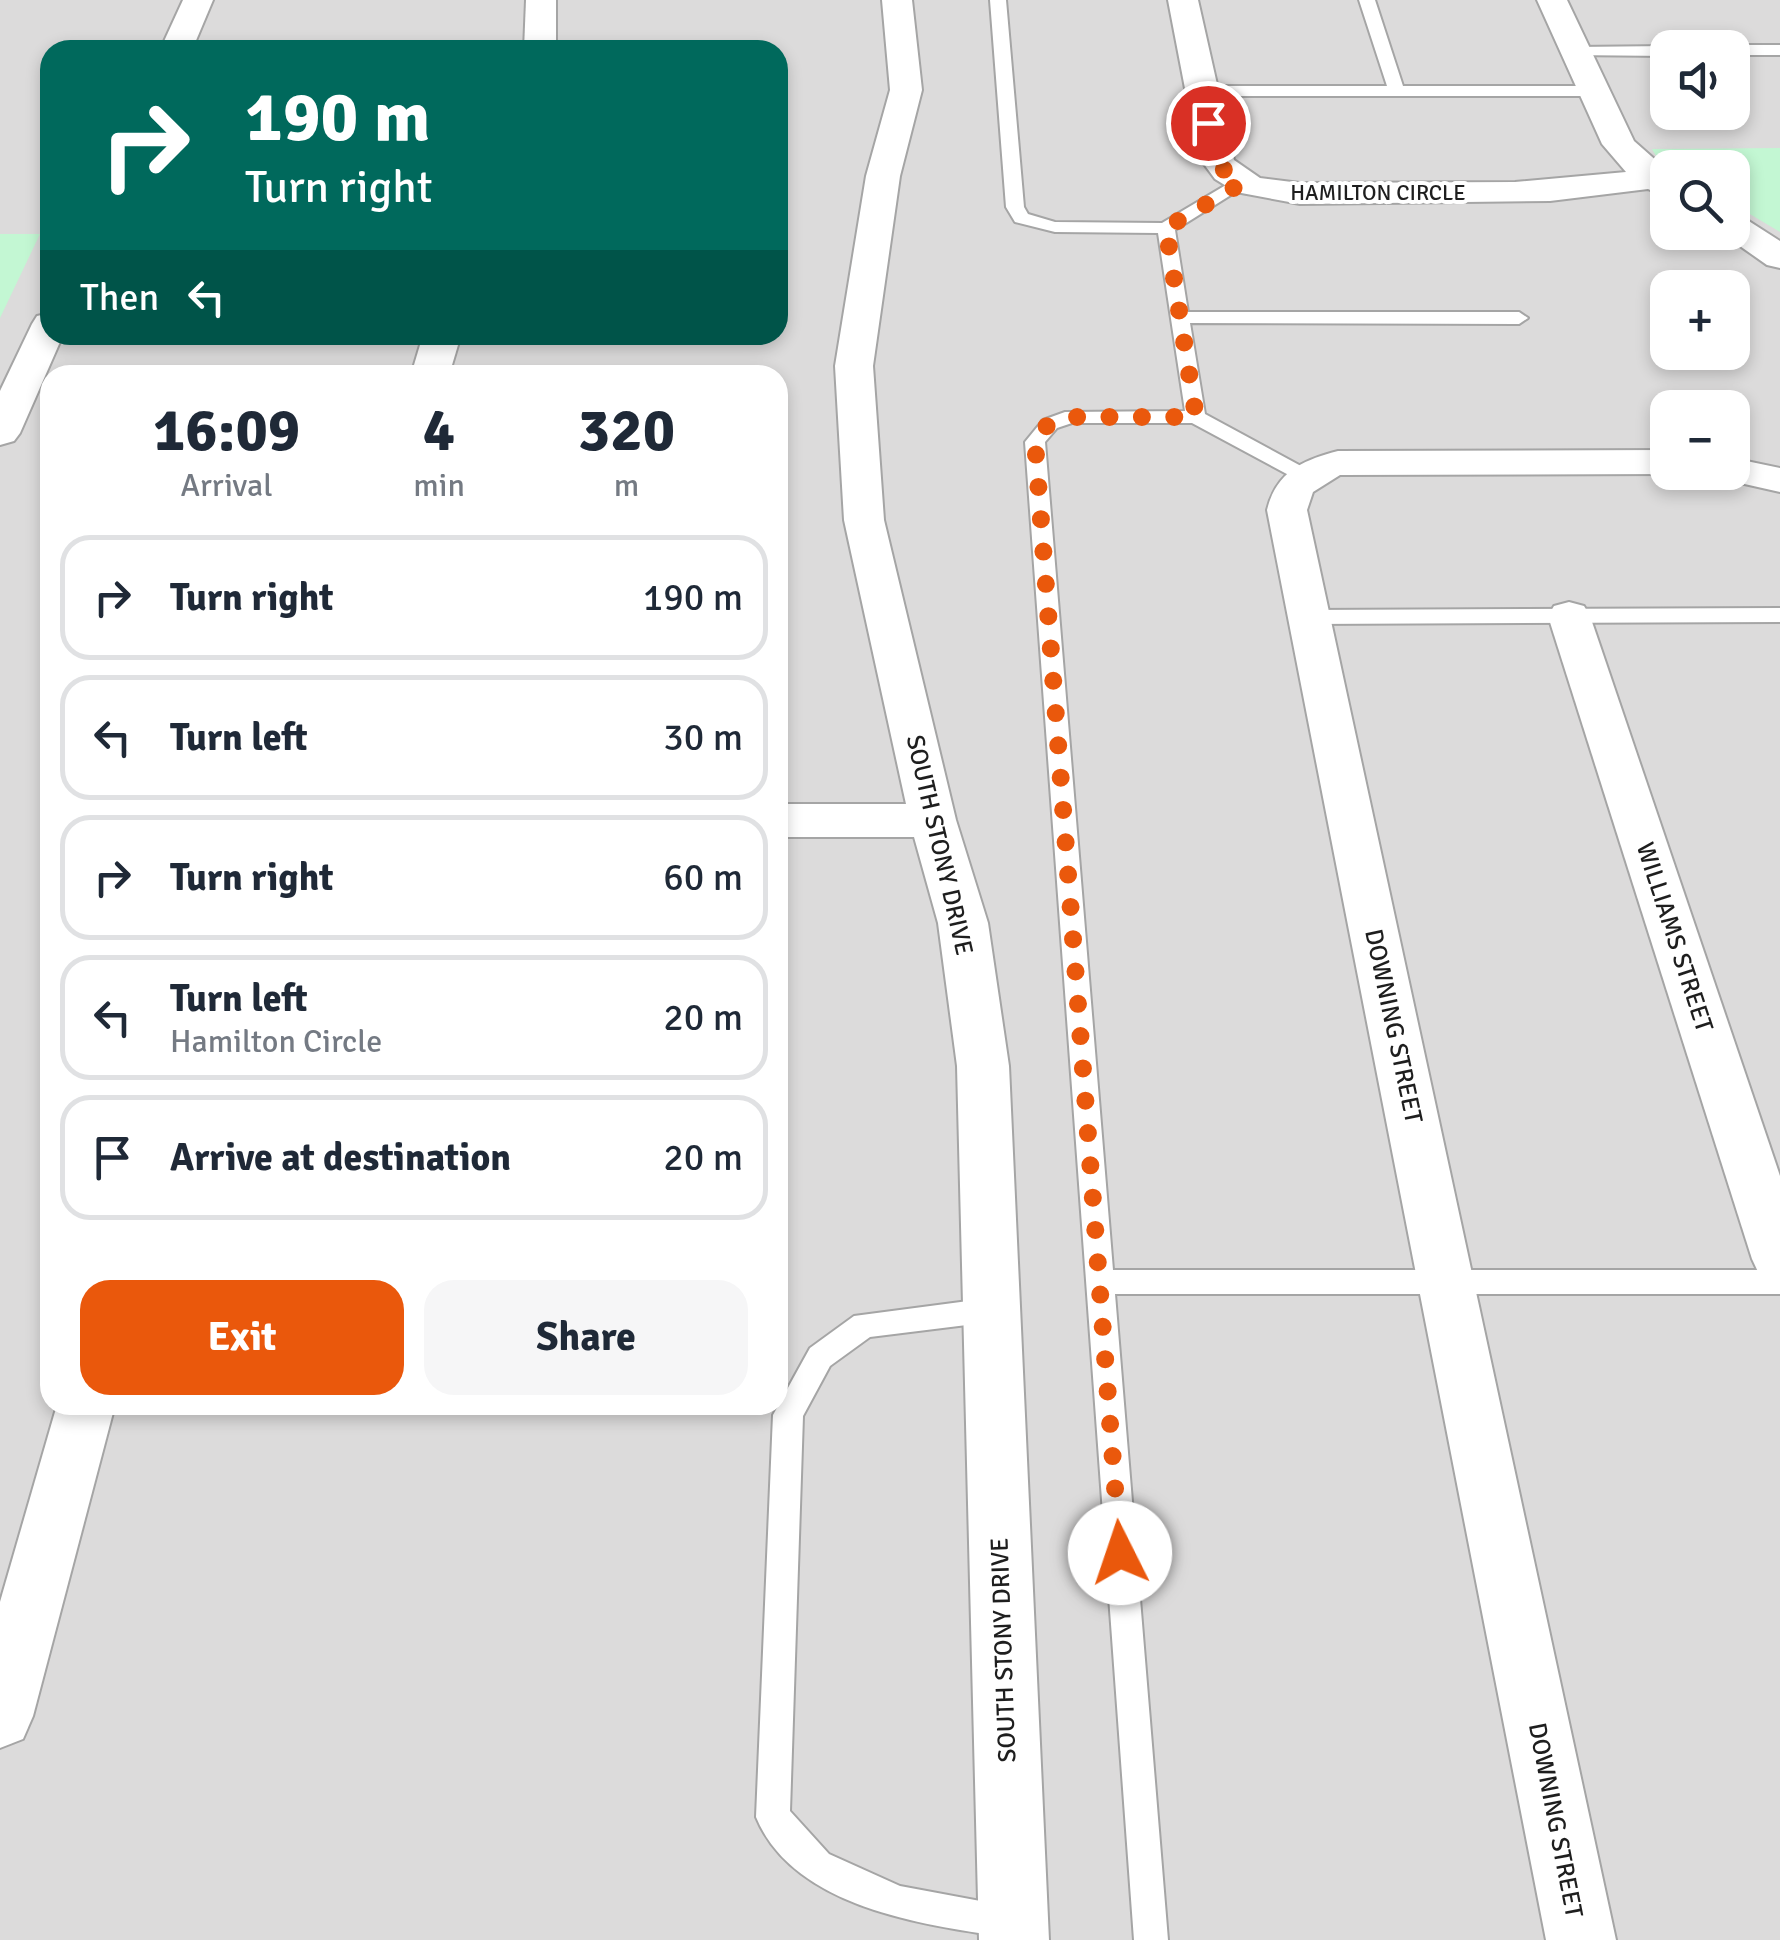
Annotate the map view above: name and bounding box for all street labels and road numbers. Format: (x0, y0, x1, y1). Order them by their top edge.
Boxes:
street label: HAMILTON CIRCLE (1290, 179, 1466, 206)
street label: SOUTH STONY DRIVE (900, 732, 980, 958)
street label: WILLIAMS STREET (1630, 838, 1720, 1036)
street label: DOWNING STREET (1358, 926, 1430, 1127)
street label: SOUTH STONY DRIVE (984, 1537, 1022, 1763)
street label: DOWNING STREET (1522, 1720, 1590, 1921)

